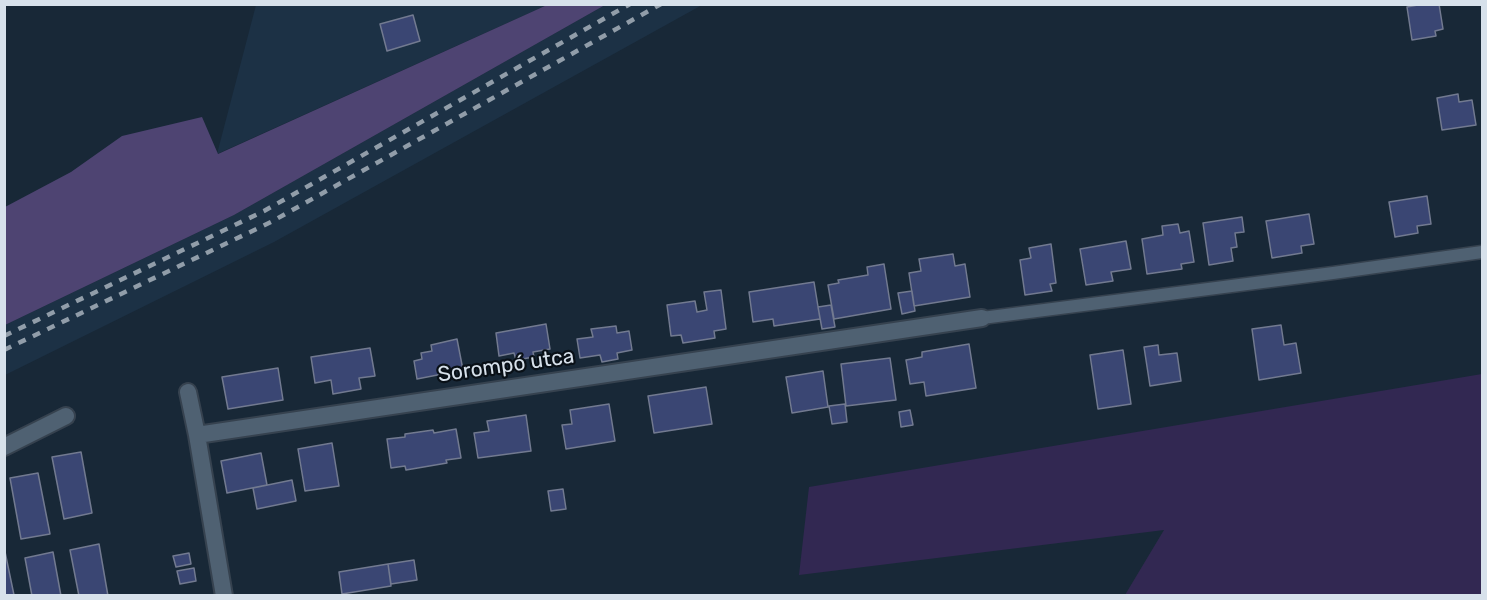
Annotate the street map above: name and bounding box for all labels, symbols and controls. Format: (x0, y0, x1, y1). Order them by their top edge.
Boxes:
street label: Sorompó utca (436, 344, 576, 388)

